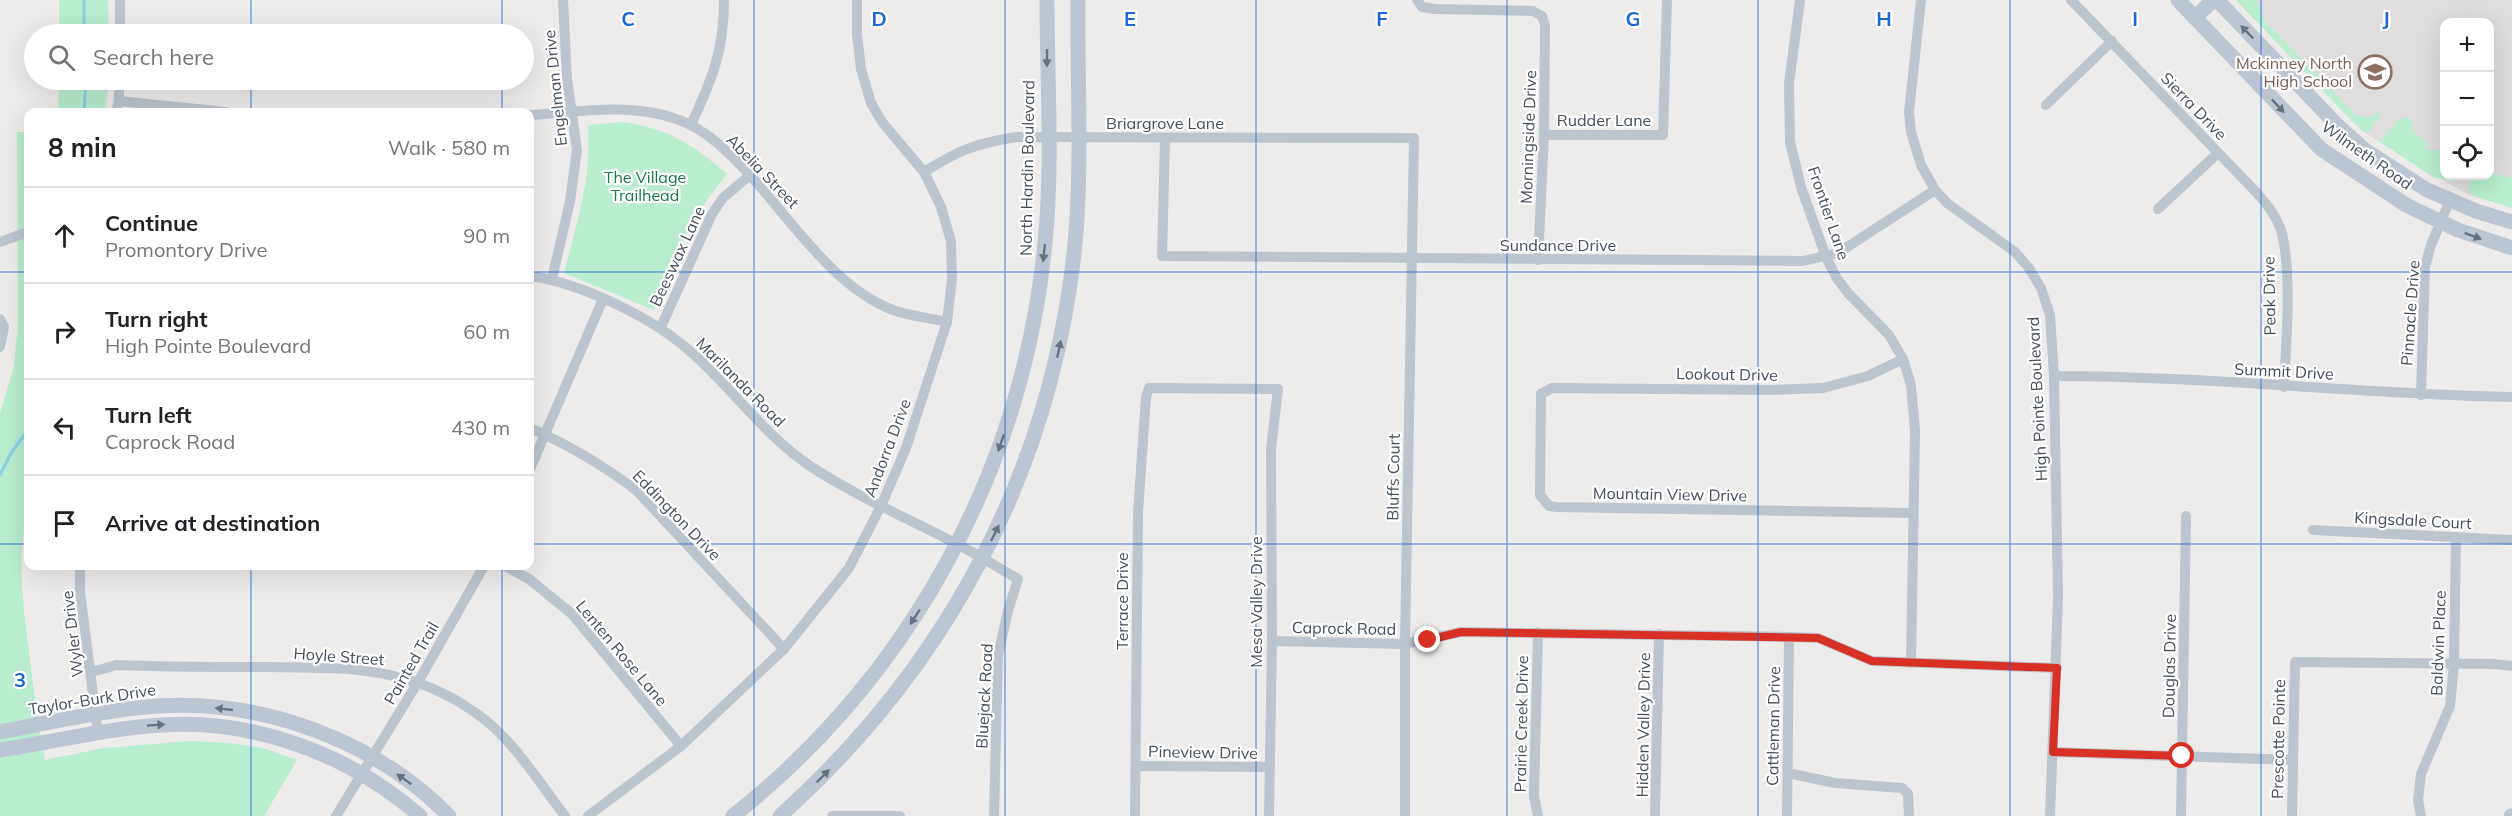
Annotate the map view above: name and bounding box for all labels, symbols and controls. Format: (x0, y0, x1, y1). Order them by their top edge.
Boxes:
text: C (621, 6, 635, 31)
text: D (871, 6, 887, 31)
text: E (1124, 6, 1136, 31)
text: F (1376, 6, 1388, 31)
text: G (1626, 6, 1640, 31)
text: H (1876, 6, 1892, 31)
text: I (2132, 6, 2138, 31)
text: J (2382, 6, 2390, 31)
map controls (2440, 18, 2494, 180)
button: + (2440, 18, 2494, 72)
search box (24, 24, 534, 90)
one-way arrow (2241, 25, 2255, 39)
street label: Engelman Drive (539, 29, 571, 147)
icon: search (45, 41, 78, 74)
text: Search here (93, 43, 214, 71)
one-way arrow (1042, 49, 1052, 68)
place label: Mckinney North High School (2236, 53, 2352, 91)
school or university icon: Mckinney North High School (2357, 54, 2393, 90)
street label: Sierra Drive (2157, 68, 2231, 144)
street label: Morningside Drive (1516, 70, 1540, 204)
button: − (2440, 72, 2494, 126)
street label: North Hardin Boulevard (1015, 80, 1039, 256)
one-way arrow (2271, 98, 2285, 113)
street label: Rudder Lane (1557, 110, 1651, 130)
street label: Briargrove Lane (1106, 113, 1224, 133)
street label: Wilmeth Road (2318, 116, 2416, 194)
button: locate (2440, 126, 2494, 180)
street label: Abelia Street (723, 130, 804, 213)
text: 8 min (48, 131, 117, 164)
text: Walk · 580 m (388, 135, 510, 160)
street label: Frontier Lane (1804, 164, 1854, 262)
park label: The Village Trailhead (604, 167, 686, 205)
street label: Beeswax Lane (645, 203, 709, 309)
text: Continue (105, 209, 198, 237)
icon: ahead (48, 219, 81, 252)
text: 90 m (463, 223, 510, 248)
one-way arrow (2465, 231, 2483, 241)
street label: Sundance Drive (1500, 235, 1616, 255)
text: Promontory Drive (105, 237, 267, 262)
one-way arrow (1039, 244, 1049, 263)
street label: Peak Drive (2258, 256, 2280, 336)
street label: Pinnacle Drive (2396, 260, 2424, 366)
text: Turn right (105, 305, 208, 333)
icon: right (48, 315, 81, 348)
street label: High Pointe Boulevard (2023, 316, 2051, 482)
text: 60 m (463, 319, 510, 344)
text: High Pointe Boulevard (105, 333, 311, 358)
street label: Marilanda Road (692, 333, 790, 431)
one-way arrow (1054, 339, 1064, 358)
street label: Summit Drive (2234, 358, 2334, 384)
street label: Lookout Drive (1676, 363, 1778, 385)
street label: Andorra Drive (859, 396, 915, 500)
text: Turn left (105, 401, 192, 429)
icon: left (48, 411, 81, 444)
text: 430 m (451, 415, 510, 440)
text: Caprock Road (105, 429, 235, 454)
street label: Bluffs Court (1382, 433, 1404, 521)
one-way arrow (996, 434, 1006, 452)
street label: Eddington Drive (629, 466, 725, 564)
street label: Mountain View Drive (1593, 483, 1747, 505)
icon: arrive (48, 507, 81, 540)
street label: Kingsdale Court (2354, 507, 2473, 533)
text: Arrive at destination (105, 509, 320, 537)
one-way arrow (991, 524, 1000, 541)
street label: Mesa Valley Drive (1246, 536, 1266, 668)
street label: Terrace Drive (1112, 552, 1132, 650)
street label: Wyler Drive (57, 590, 87, 678)
street label: Baldwin Place (2426, 590, 2450, 696)
street label: Lenten Rose Lane (572, 596, 672, 710)
one-way arrow (909, 609, 921, 625)
street label: Douglas Drive (2158, 614, 2180, 718)
street label: Caprock Road (1292, 617, 1396, 639)
street label: Painted Trail (379, 618, 443, 708)
route end (1414, 626, 1440, 652)
street label: Hoyle Street (293, 643, 385, 669)
street label: Bluejack Road (971, 643, 997, 749)
street label: Hidden Valley Drive (1632, 652, 1654, 798)
street label: Prairie Creek Drive (1510, 655, 1532, 793)
street label: Cattleman Drive (1762, 666, 1784, 786)
text: 3 (14, 667, 26, 692)
street label: Taylor-Burk Drive (27, 679, 157, 719)
street label: Prescotte Pointe (2267, 679, 2289, 799)
one-way arrow (215, 704, 234, 714)
one-way arrow (146, 721, 165, 730)
street label: Pineview Drive (1148, 741, 1258, 763)
route start (2168, 742, 2194, 768)
one-way arrow (815, 769, 830, 783)
one-way arrow (396, 774, 412, 785)

